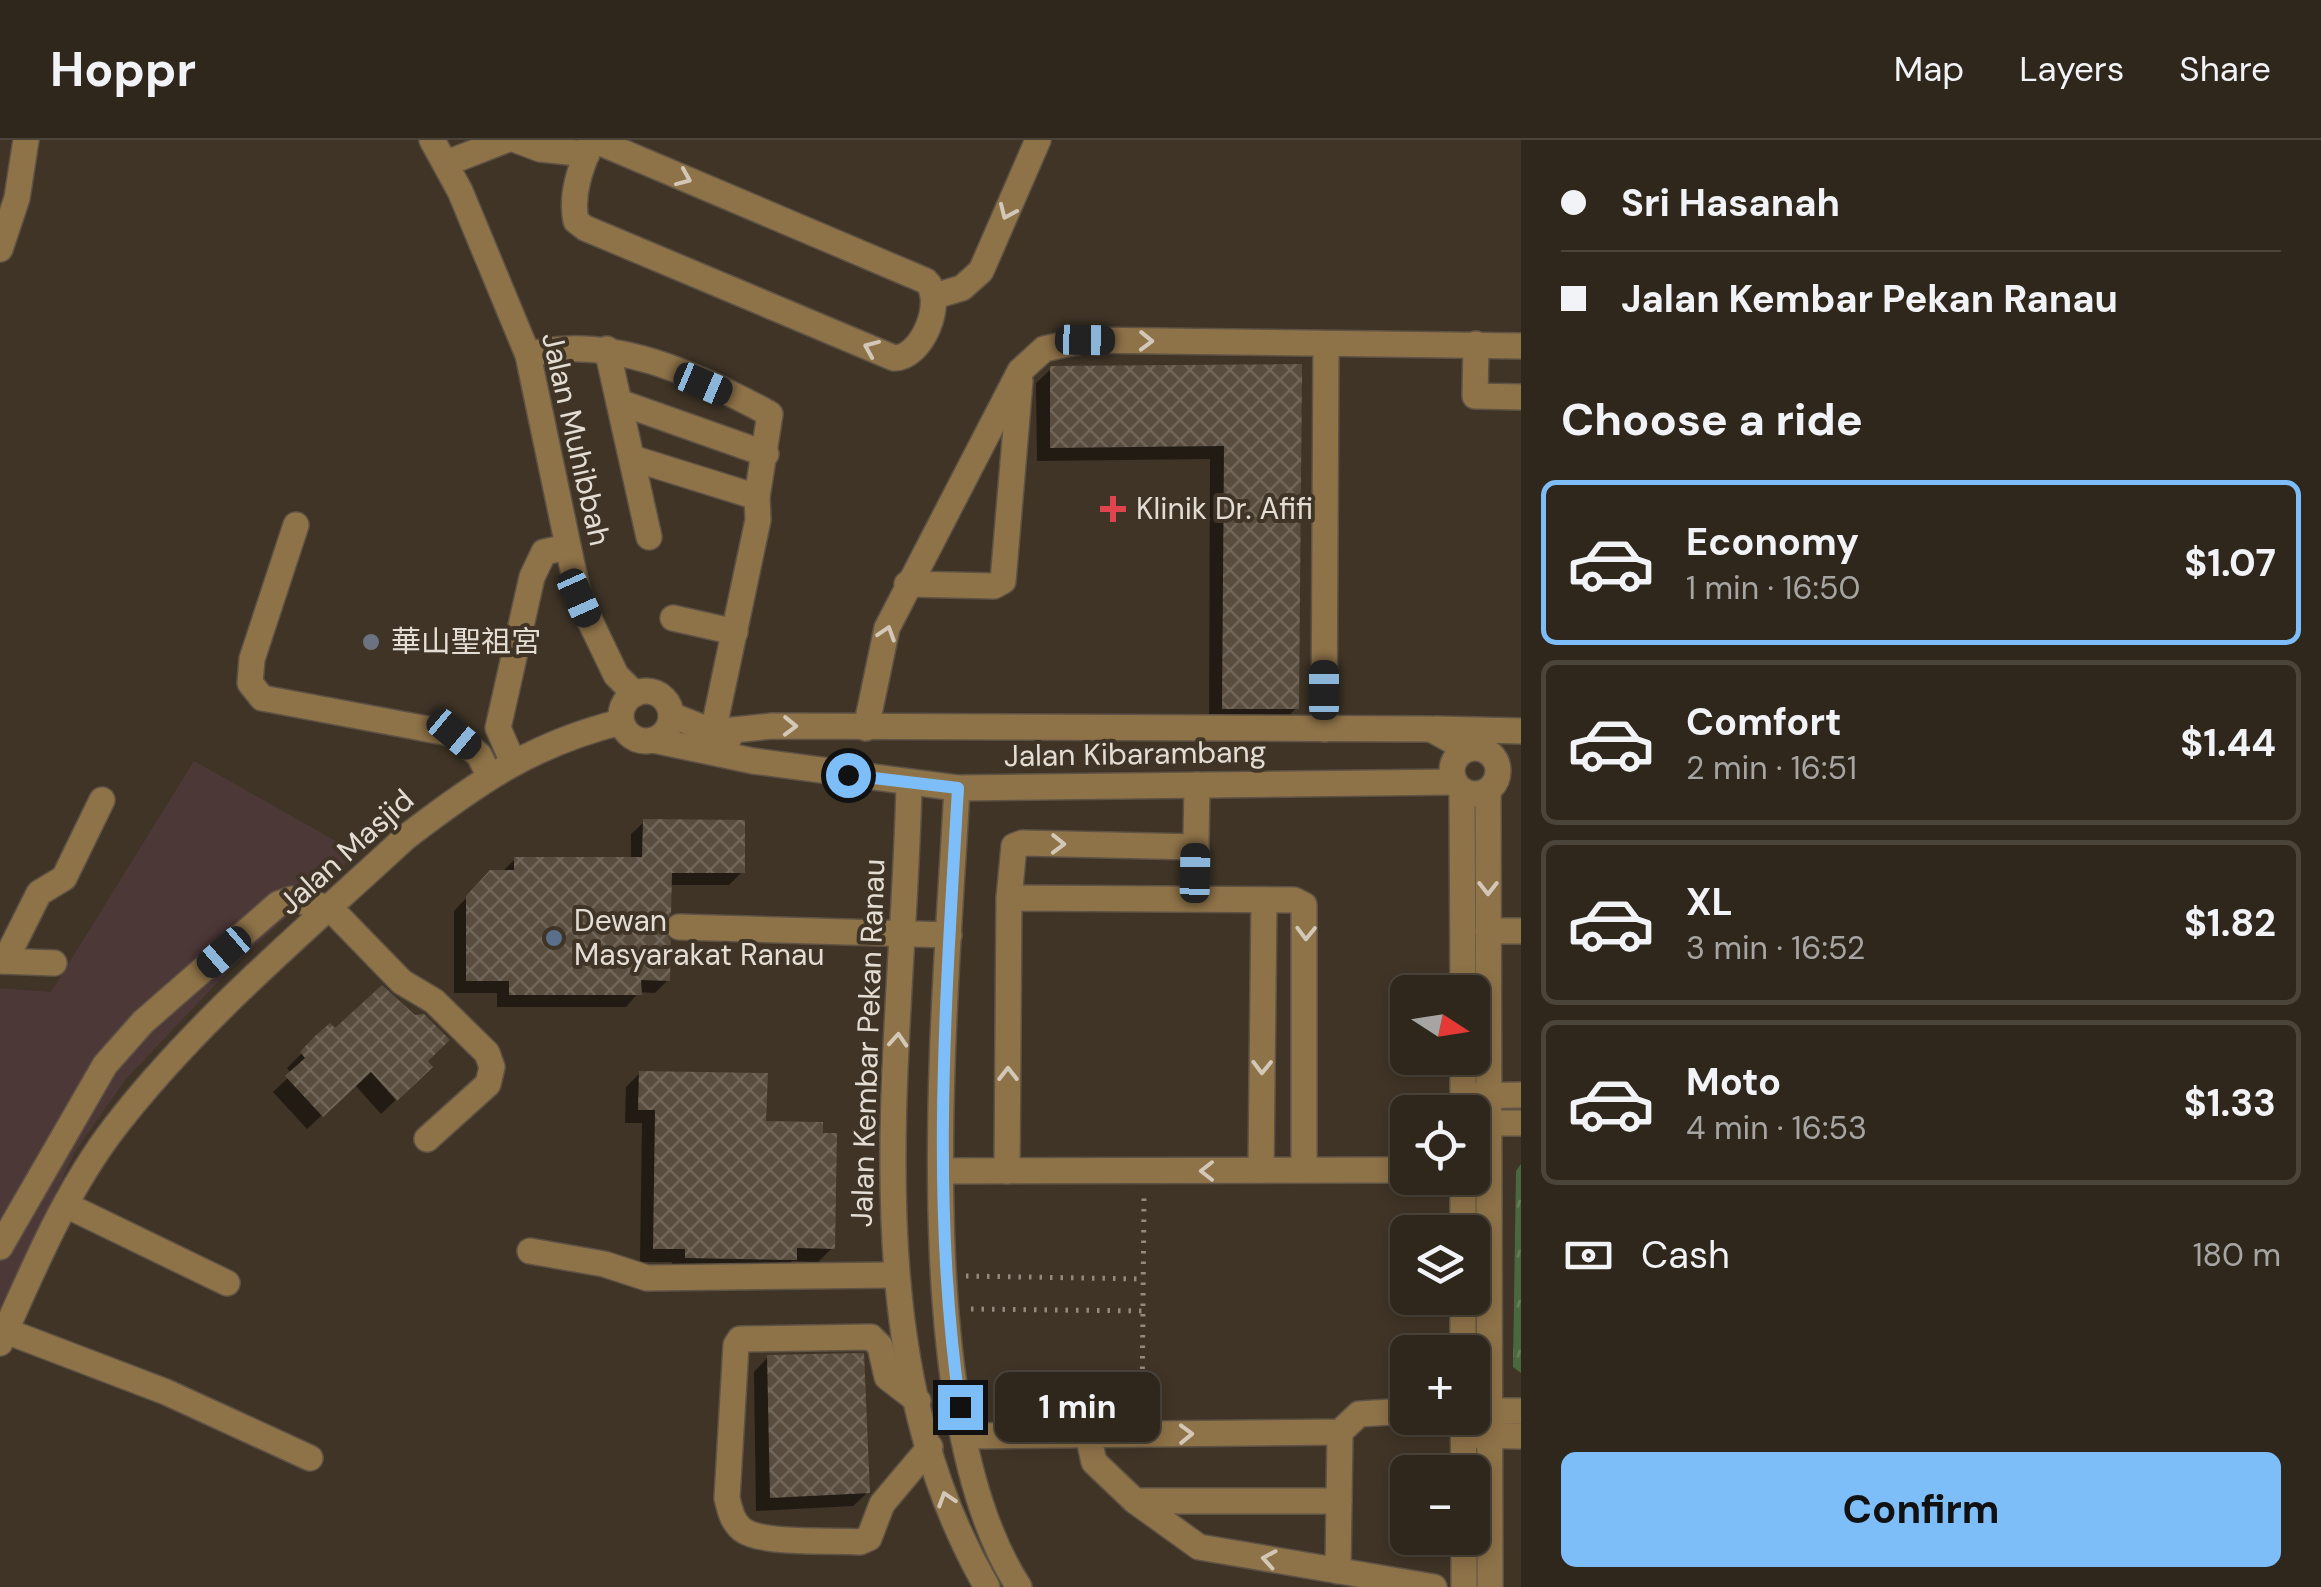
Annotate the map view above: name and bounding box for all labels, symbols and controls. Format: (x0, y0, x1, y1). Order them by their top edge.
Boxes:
text: Hoppr (50, 38, 196, 101)
text: Map (1894, 46, 1964, 92)
text: Layers (2019, 46, 2124, 92)
text: Share (2179, 46, 2271, 92)
one-way arrow (673, 166, 691, 186)
text: Sri Hasanah (1621, 178, 1840, 228)
one-way arrow (999, 202, 1019, 220)
text: Jalan Kembar Pekan Ranau (1621, 274, 2118, 324)
car (1055, 324, 1115, 356)
street label: Jalan Muhibbah (533, 329, 620, 549)
one-way arrow (1138, 330, 1154, 352)
one-way arrow (863, 340, 881, 360)
car (670, 358, 736, 410)
text: Choose a ride (1561, 390, 1863, 449)
place label: Klinik Dr. Afifi (1136, 489, 1313, 528)
marker: Klinik Dr. Afifi (1100, 496, 1126, 522)
text: Economy (1686, 517, 1859, 567)
icon: car (1566, 518, 1656, 608)
text: $1.07 (2184, 538, 2276, 588)
car (553, 564, 605, 632)
text: 1 min · 16:50 (1686, 567, 1860, 609)
place label: 華山聖祖宮 (391, 622, 541, 661)
one-way arrow (876, 625, 896, 642)
marker: 華山聖祖宮 (360, 631, 382, 653)
car (1309, 660, 1339, 720)
text: Comfort (1686, 697, 1842, 747)
icon: car (1566, 698, 1656, 788)
car (421, 703, 487, 765)
one-way arrow (782, 715, 798, 737)
text: $1.44 (2180, 718, 2276, 768)
street label: Jalan Kibarambang (1003, 732, 1267, 775)
text: 2 min · 16:51 (1686, 747, 1857, 789)
route start (826, 753, 871, 798)
street label: Jalan Masjid (270, 780, 422, 923)
one-way arrow (1051, 833, 1067, 854)
car (1179, 843, 1211, 903)
street label: Jalan Kembar Pekan Ranau (842, 858, 893, 1228)
text: XL (1686, 877, 1733, 927)
icon: car (1566, 878, 1656, 968)
one-way arrow (1477, 882, 1499, 897)
text: $1.82 (2184, 898, 2276, 948)
place label: Dewan Masyarakat Ranau (574, 901, 825, 974)
car (192, 921, 256, 983)
one-way arrow (1296, 926, 1317, 942)
marker: Dewan Masyarakat Ranau (543, 927, 565, 949)
text: 3 min · 16:52 (1686, 927, 1865, 969)
north arrow (1390, 975, 1490, 1075)
map controls (1390, 975, 1490, 1555)
one-way arrow (887, 1032, 908, 1048)
text: Moto (1686, 1057, 1781, 1107)
icon: car (1566, 1058, 1656, 1148)
one-way arrow (1252, 1060, 1273, 1076)
one-way arrow (997, 1065, 1019, 1080)
text: $1.33 (2184, 1078, 2276, 1128)
button: locate (1390, 1095, 1490, 1195)
text: 4 min · 16:53 (1686, 1107, 1867, 1149)
one-way arrow (1198, 1160, 1214, 1181)
button: layers (1390, 1215, 1490, 1315)
icon: cash (1561, 1228, 1616, 1283)
text: Cash (1641, 1230, 1730, 1280)
text: 180 m (2193, 1234, 2281, 1276)
button: + (1390, 1335, 1490, 1435)
callout: 1 min (995, 1372, 1160, 1442)
route end (938, 1385, 983, 1430)
text: 1 min (1039, 1386, 1116, 1428)
one-way arrow (1178, 1423, 1194, 1444)
button: Confirm (1561, 1452, 2281, 1567)
button: − (1390, 1455, 1490, 1555)
one-way arrow (937, 1492, 957, 1509)
one-way arrow (1260, 1549, 1277, 1570)

